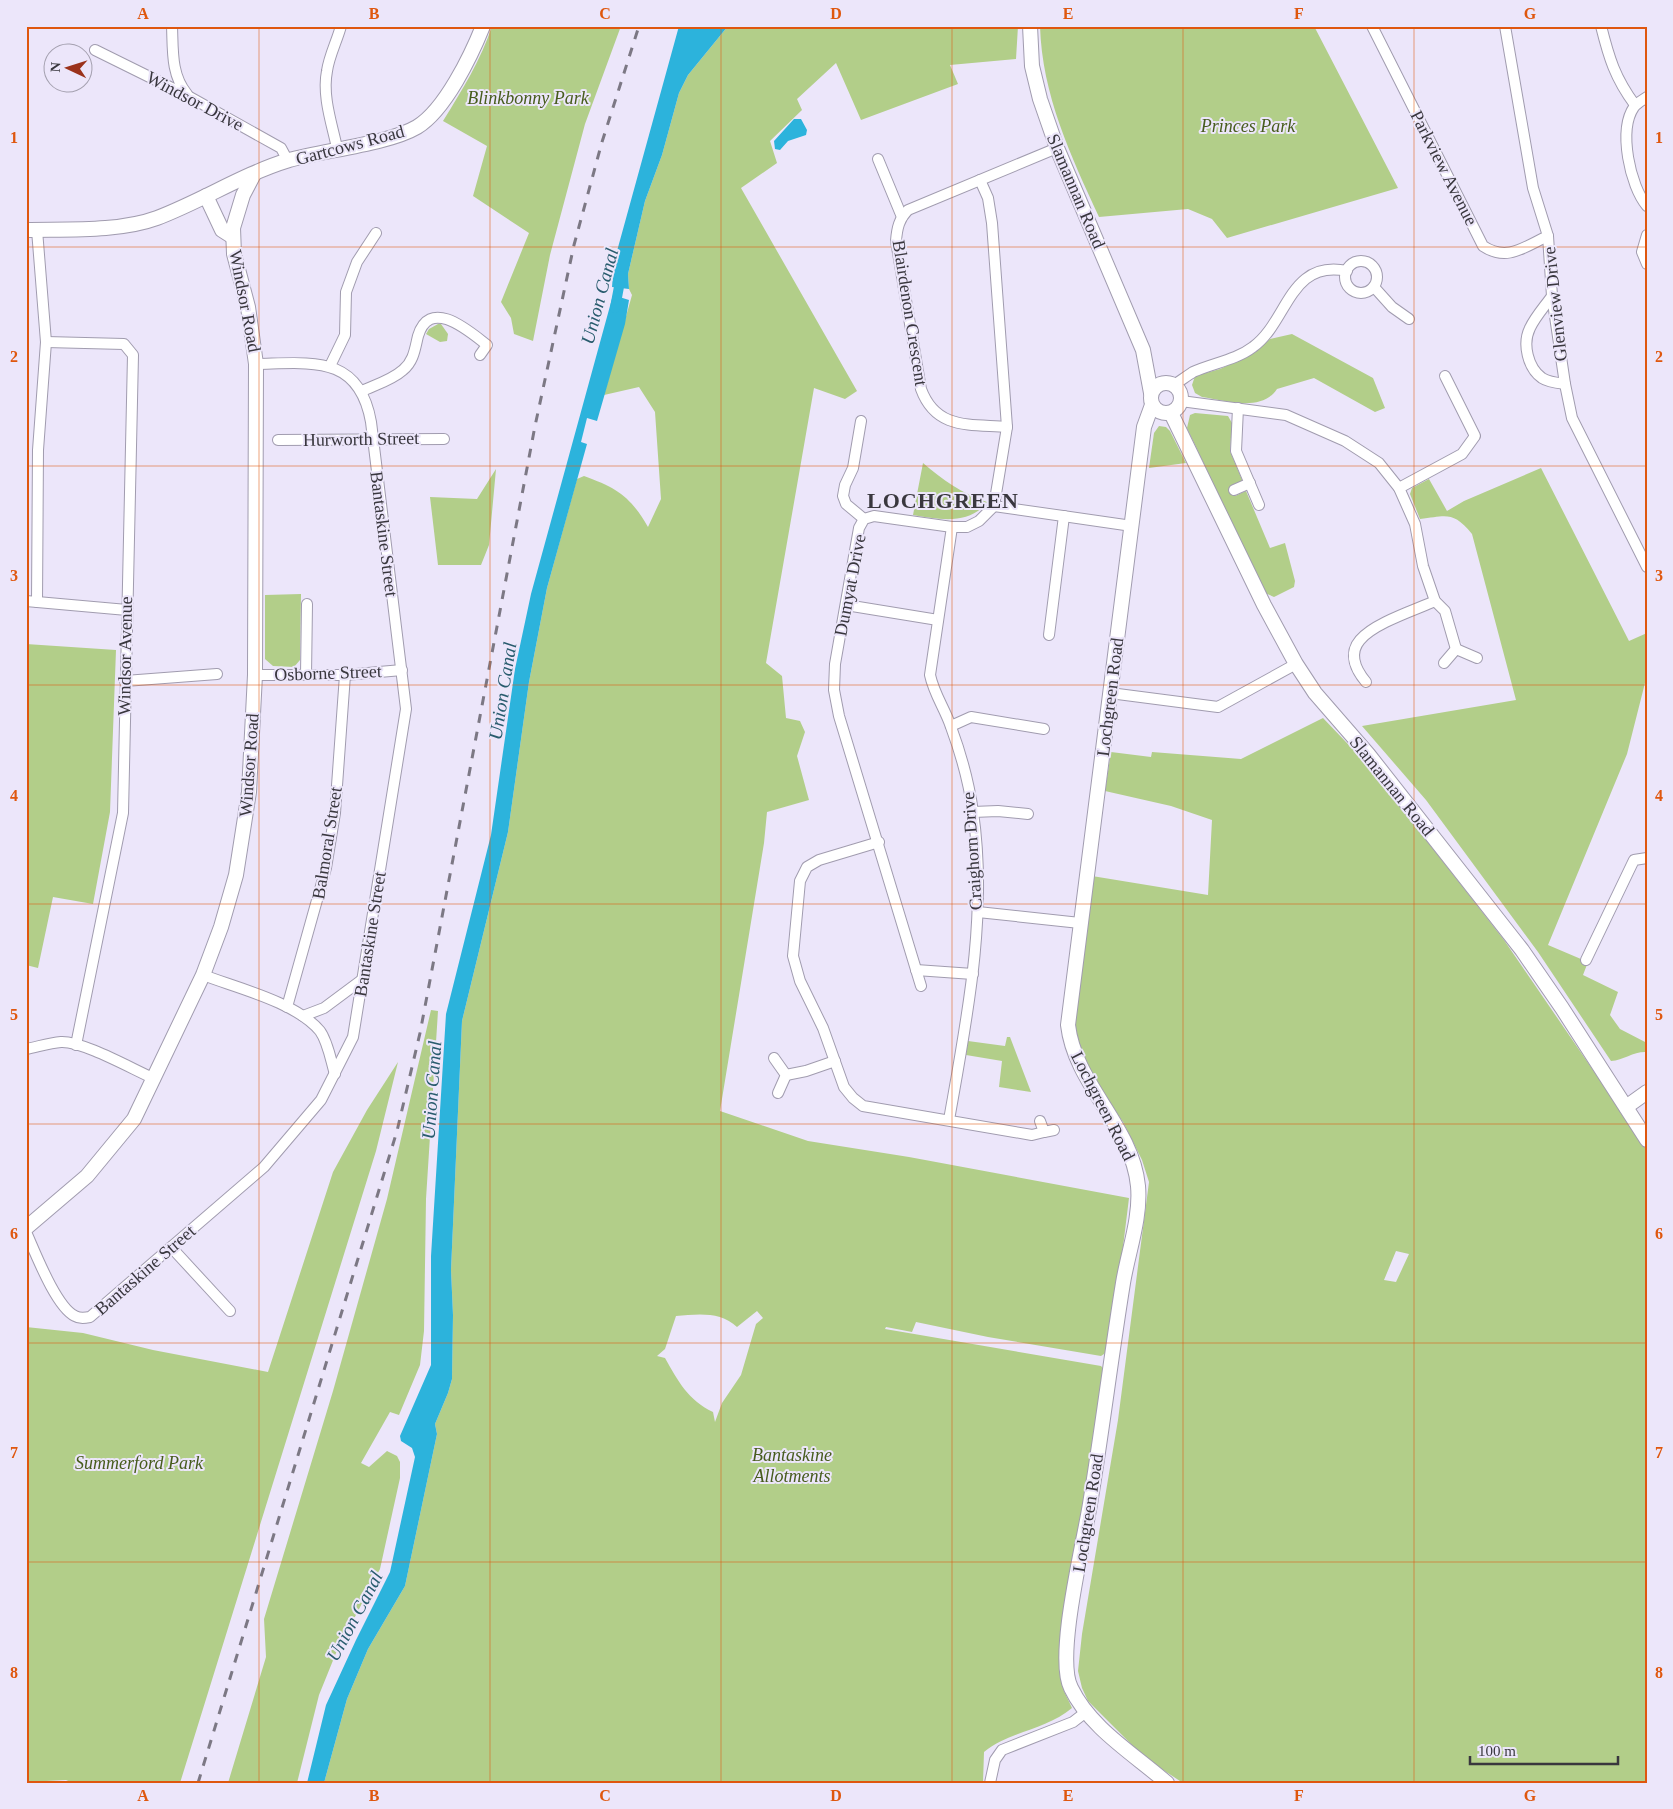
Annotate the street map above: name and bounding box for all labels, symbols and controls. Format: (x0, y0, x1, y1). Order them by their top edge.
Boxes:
text: A (137, 5, 149, 22)
text: B (369, 5, 380, 22)
text: C (599, 5, 611, 22)
text: D (830, 5, 842, 22)
text: E (1063, 5, 1073, 22)
text: F (1294, 5, 1304, 22)
text: G (1524, 5, 1537, 22)
north arrow (42, 42, 92, 92)
text: N (48, 62, 63, 73)
street label: Windsor Drive (143, 67, 247, 135)
park label: Blinkbonny Park (467, 88, 590, 108)
street label: Parkview Avenue (1406, 107, 1482, 229)
park label: Princes Park (1200, 116, 1296, 136)
street label: Gartcows Road (294, 121, 406, 169)
text: 1 (10, 129, 18, 146)
text: 1 (1655, 129, 1663, 146)
street label: Slamannan Road (1043, 131, 1109, 251)
street label: Blairdenon Crescent (889, 239, 931, 387)
water label: Union Canal (577, 246, 622, 347)
street label: Glenview Drive (1539, 246, 1571, 362)
street label: Windsor Road (225, 248, 265, 354)
text: 2 (10, 348, 18, 365)
text: 2 (1655, 348, 1663, 365)
street label: Hurworth Street (303, 428, 419, 450)
street label: Bantaskine Street (366, 470, 402, 598)
district label: LOCHGREEN (867, 488, 1019, 513)
street label: Dumyat Drive (830, 532, 870, 638)
text: 3 (10, 567, 18, 584)
text: 3 (1655, 567, 1663, 584)
street label: Windsor Avenue (114, 596, 136, 716)
street label: Lochgreen Road (1093, 636, 1127, 758)
water label: Union Canal (484, 641, 521, 741)
street label: Osborne Street (274, 661, 382, 685)
street label: Windsor Road (235, 713, 263, 817)
street label: Slamannan Road (1346, 732, 1438, 840)
street label: Balmoral Street (308, 785, 346, 901)
text: 4 (10, 787, 18, 804)
text: 4 (1655, 787, 1663, 804)
street label: Craighorn Drive (958, 791, 986, 911)
street label: Bantaskine Street (350, 870, 390, 998)
text: 5 (10, 1006, 18, 1023)
text: 5 (1655, 1006, 1663, 1023)
water label: Union Canal (418, 1040, 445, 1140)
street label: Lochgreen Road (1067, 1048, 1139, 1164)
street label: Bantaskine Street (91, 1221, 199, 1319)
text: 6 (10, 1225, 18, 1242)
text: 6 (1655, 1225, 1663, 1242)
text: 7 (10, 1444, 18, 1461)
text: 7 (1655, 1444, 1663, 1461)
park label: Bantaskine Allotments (752, 1445, 832, 1486)
street label: Lochgreen Road (1069, 1452, 1107, 1574)
park label: Summerford Park (75, 1453, 204, 1473)
water label: Union Canal (322, 1568, 387, 1665)
text: 8 (10, 1664, 18, 1681)
text: 8 (1655, 1664, 1663, 1681)
scale bar (1470, 1734, 1618, 1766)
text: 100 m (1478, 1743, 1516, 1759)
text: A (137, 1787, 149, 1804)
text: B (369, 1787, 380, 1804)
text: C (599, 1787, 611, 1804)
text: D (830, 1787, 842, 1804)
text: E (1063, 1787, 1073, 1804)
text: F (1294, 1787, 1304, 1804)
text: G (1524, 1787, 1537, 1804)

